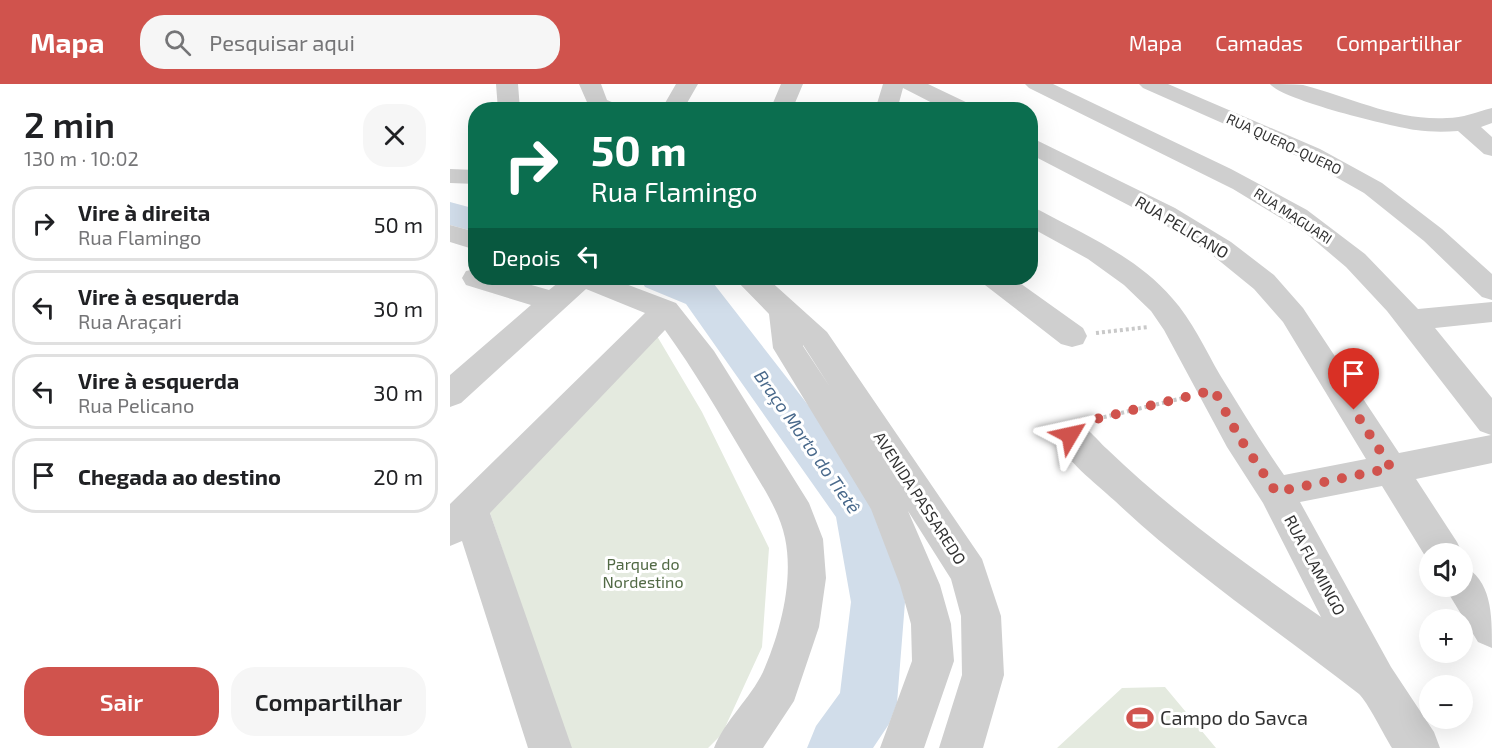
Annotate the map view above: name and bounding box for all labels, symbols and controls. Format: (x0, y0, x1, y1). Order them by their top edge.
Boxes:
search box (140, 15, 560, 69)
text: Mapa (30, 25, 104, 59)
icon: search (161, 26, 194, 59)
text: Pesquisar aqui (209, 29, 355, 55)
text: Mapa (1129, 30, 1182, 55)
text: Camadas (1215, 30, 1303, 55)
text: Compartilhar (1336, 30, 1462, 55)
text: 2 min (24, 102, 115, 145)
button: close (363, 104, 426, 167)
street label: RUA QUERO-QUERO (1224, 109, 1344, 178)
text: 50 m (591, 124, 687, 174)
icon: right (492, 126, 570, 204)
text: 130 m · 10:02 (24, 146, 139, 170)
text: Rua Flamingo (591, 175, 758, 207)
street label: RUA MAGUARI (1251, 184, 1335, 247)
street label: RUA PELICANO (1132, 191, 1232, 262)
text: Vire à direita (78, 199, 210, 225)
icon: right (27, 207, 60, 240)
text: 50 m (374, 211, 423, 237)
text: Rua Flamingo (78, 225, 201, 249)
icon: left (572, 240, 605, 273)
text: Depois (492, 244, 560, 270)
text: Vire à esquerda (78, 283, 239, 309)
icon: left (27, 291, 60, 324)
text: 30 m (373, 295, 423, 321)
text: Rua Araçari (78, 309, 182, 333)
pin (1328, 348, 1379, 410)
icon: arrive (1337, 357, 1370, 390)
water label: Braço Morto do Tietê (749, 365, 866, 518)
text: Vire à esquerda (78, 367, 239, 393)
icon: left (27, 375, 60, 408)
text: 30 m (373, 379, 423, 405)
text: Rua Pelicano (78, 393, 194, 417)
position arrow (1038, 403, 1102, 467)
street label: AVENIDA PASSAREDO (870, 428, 970, 568)
icon: arrive (27, 459, 60, 492)
text: Chegada ao destino (78, 463, 281, 489)
text: 20 m (373, 463, 423, 489)
street label: RUA FLAMINGO (1281, 511, 1350, 618)
map controls (1419, 543, 1473, 729)
button: sound (1419, 543, 1473, 597)
park label: Parque do Nordestino (603, 554, 683, 591)
button: + (1419, 609, 1473, 663)
button: Sair (24, 667, 219, 736)
button: Compartilhar (231, 667, 426, 736)
button: − (1419, 675, 1473, 729)
sports icon: Campo do Savca (1125, 703, 1155, 733)
place label: Campo do Savca (1160, 705, 1308, 729)

